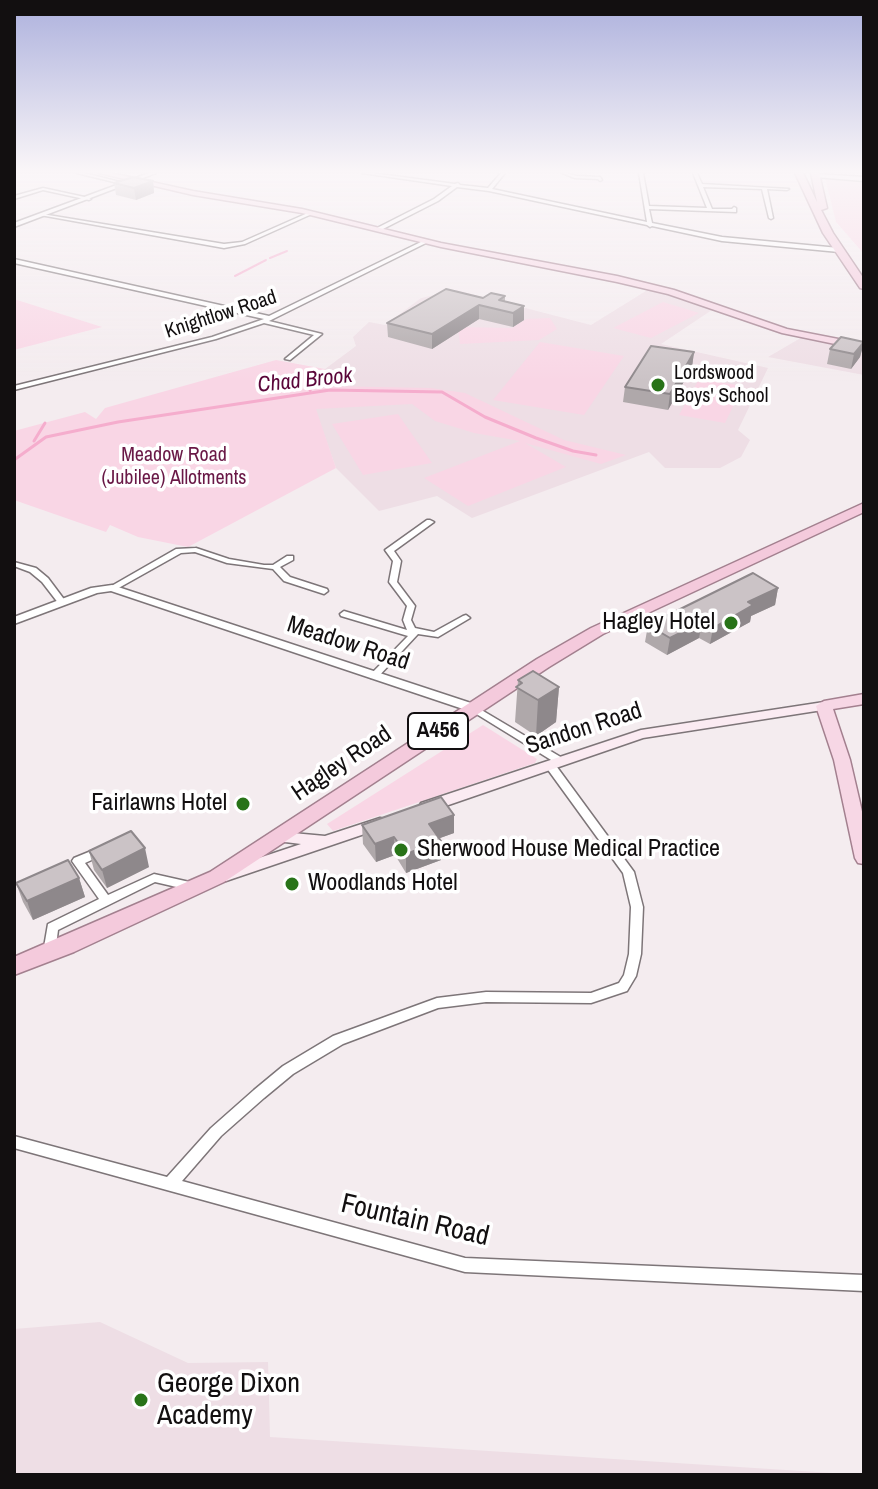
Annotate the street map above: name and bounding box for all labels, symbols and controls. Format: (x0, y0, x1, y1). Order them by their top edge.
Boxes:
street label: Knightlow Road (162, 286, 280, 344)
place label: Lordswood Boys' School (674, 362, 768, 409)
water label: Chad Brook (256, 363, 354, 399)
marker: Lordswood Boys' School (649, 376, 667, 394)
park label: Meadow Road (Jubilee) Allotments (102, 444, 246, 491)
place label: Hagley Hotel (602, 609, 715, 637)
street label: Meadow Road (283, 611, 413, 677)
marker: Hagley Hotel (722, 614, 740, 632)
street label: Sandon Road (522, 697, 646, 761)
road number: A456 (408, 713, 468, 749)
street label: Hagley Road (287, 720, 397, 808)
place label: Fairlawns Hotel (91, 790, 227, 818)
marker: Fairlawns Hotel (234, 795, 252, 813)
place label: Sherwood House Medical Practice (417, 836, 720, 864)
marker: Sherwood House Medical Practice (392, 841, 410, 859)
place label: Woodlands Hotel (308, 870, 458, 898)
marker: Woodlands Hotel (283, 875, 301, 893)
street label: Fountain Road (338, 1188, 492, 1254)
place label: George Dixon Academy (157, 1367, 300, 1433)
marker: George Dixon Academy (132, 1391, 150, 1409)

